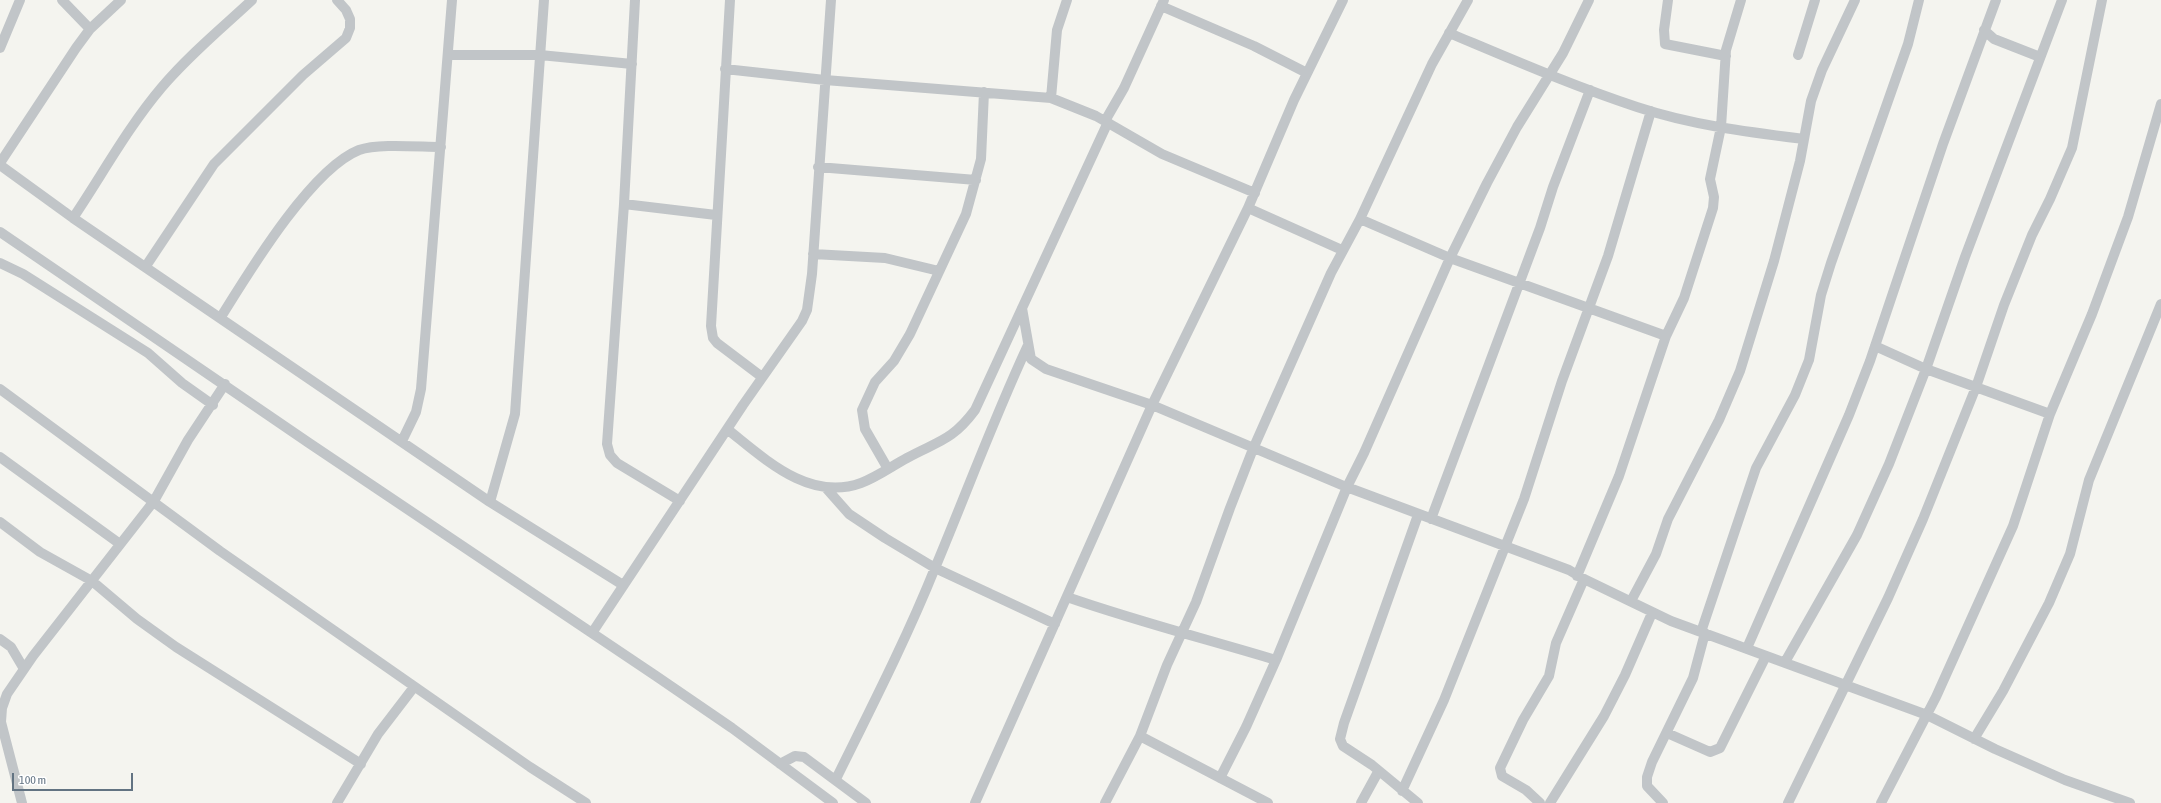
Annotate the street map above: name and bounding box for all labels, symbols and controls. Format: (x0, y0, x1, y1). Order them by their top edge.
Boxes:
scale bar (14, 765, 135, 791)
text: 100 m (19, 773, 46, 787)

